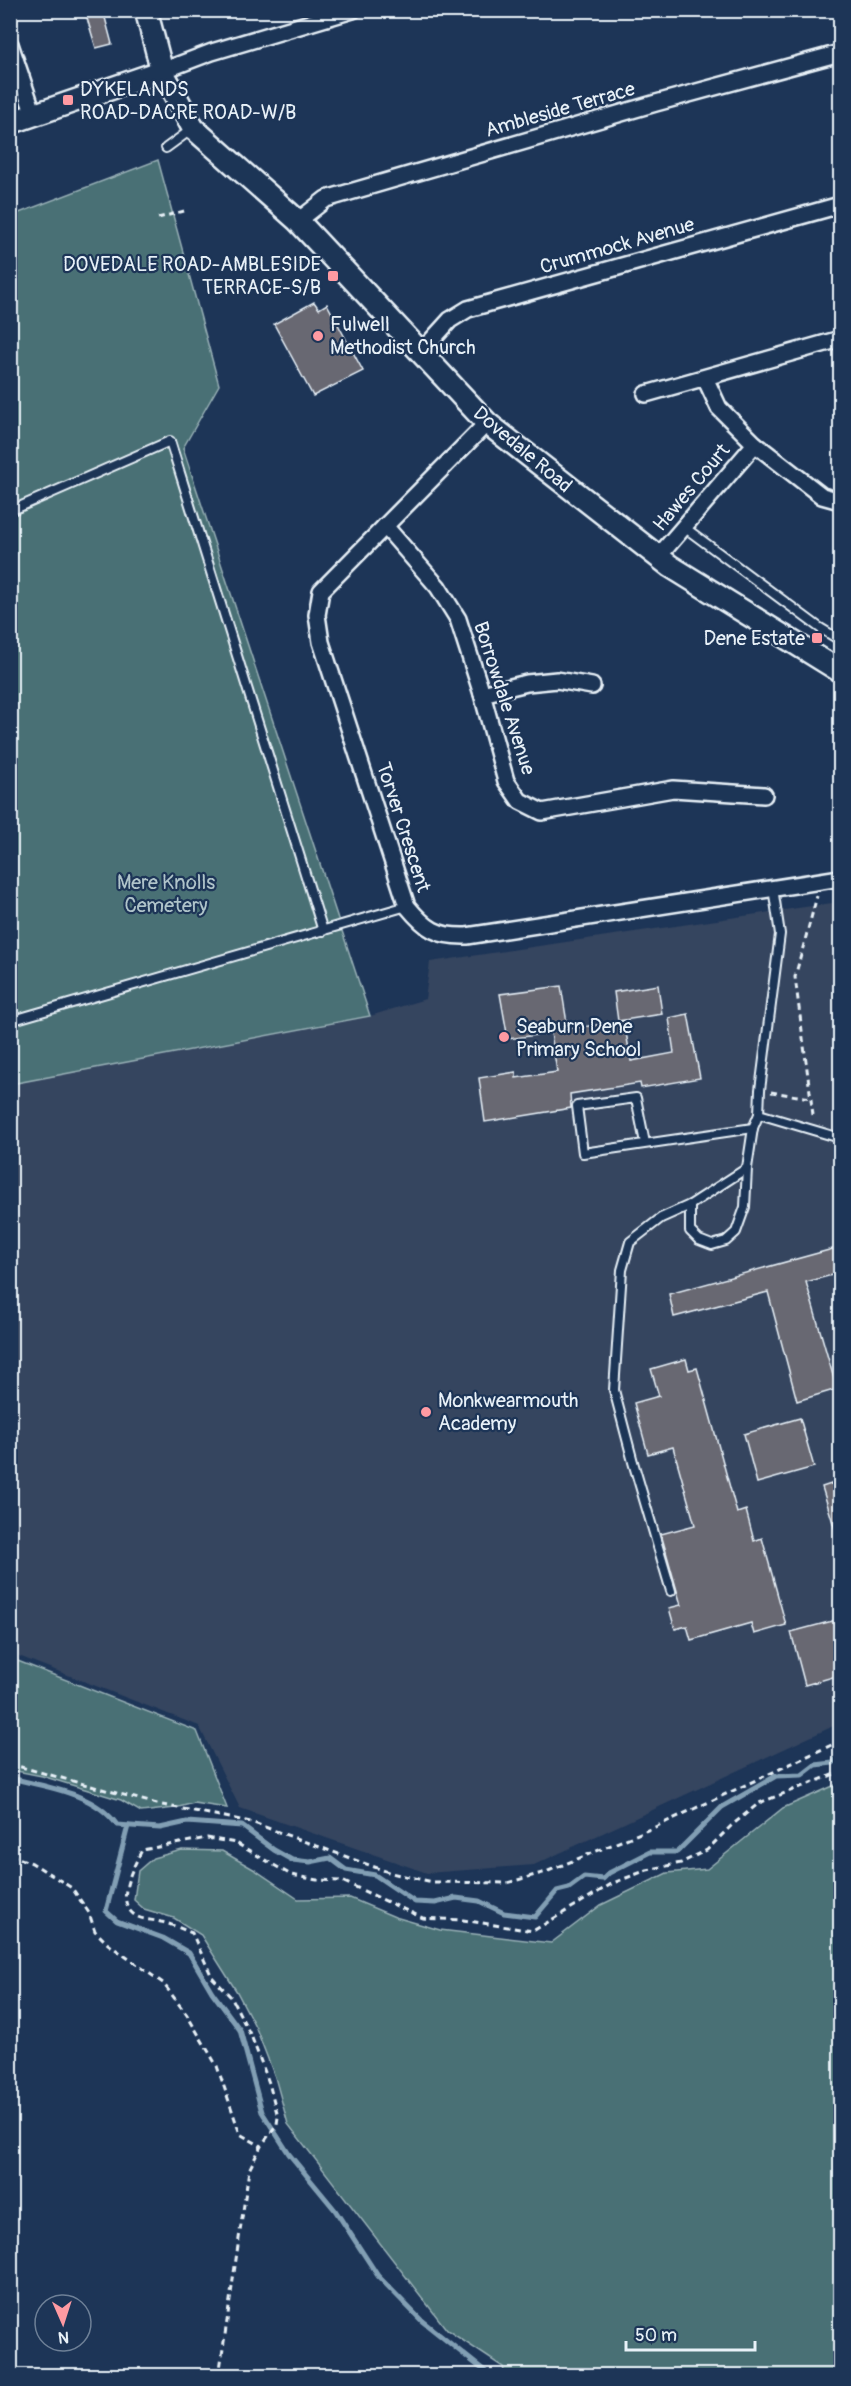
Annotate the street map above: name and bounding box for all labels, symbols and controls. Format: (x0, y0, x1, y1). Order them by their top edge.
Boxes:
street label: Ambleside Terrace (482, 76, 638, 143)
place label: DYKELANDS ROAD-DACRE ROAD-W/B (80, 77, 296, 125)
marker: DYKELANDS ROAD-DACRE ROAD-W/B (61, 93, 75, 107)
street label: Crummock Avenue (537, 211, 697, 279)
place label: DOVEDALE ROAD-AMBLESIDE TERRACE-S/B (63, 252, 321, 300)
marker: DOVEDALE ROAD-AMBLESIDE TERRACE-S/B (326, 269, 340, 283)
place label: Fulwell Methodist Church (330, 312, 476, 360)
marker: Fulwell Methodist Church (311, 329, 325, 343)
street label: Dovedale Road (468, 401, 577, 498)
street label: Hawes Court (647, 438, 736, 536)
street label: Borrowdale Avenue (468, 618, 541, 778)
place label: Dene Estate (703, 626, 805, 651)
marker: Dene Estate (810, 631, 824, 645)
street label: Torver Crescent (371, 759, 437, 896)
park label: Mere Knolls Cemetery (117, 870, 215, 918)
place label: Seaburn Dene Primary School (516, 1014, 641, 1062)
marker: Seaburn Dene Primary School (497, 1030, 511, 1044)
place label: Monkwearmouth Academy (438, 1388, 578, 1436)
marker: Monkwearmouth Academy (419, 1405, 433, 1419)
north arrow (33, 2293, 93, 2353)
scale bar (626, 2314, 755, 2352)
text: 50 m (635, 2324, 677, 2347)
text: N (58, 2327, 70, 2347)

